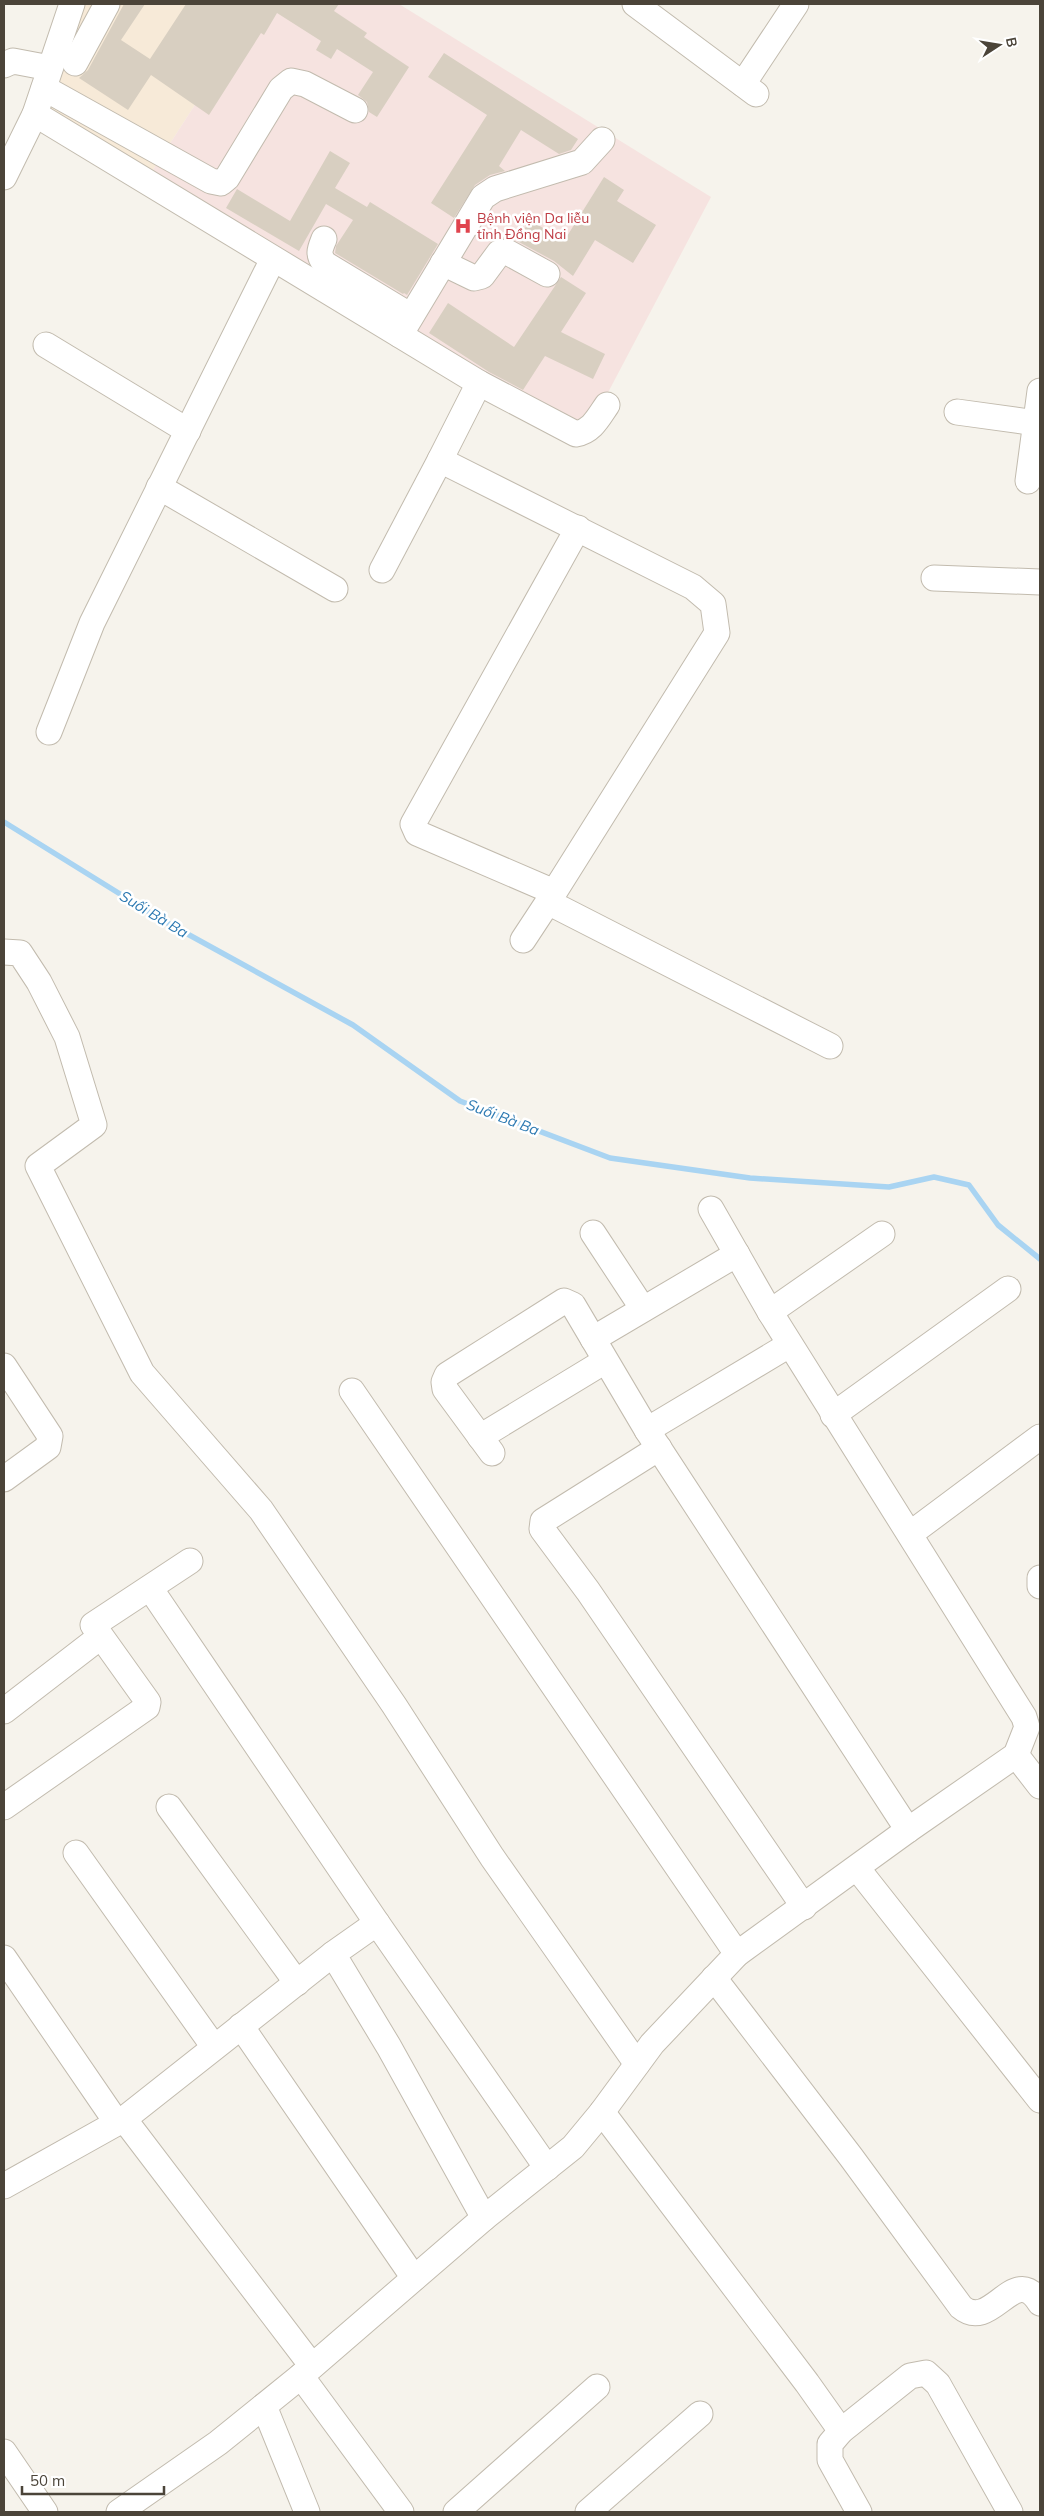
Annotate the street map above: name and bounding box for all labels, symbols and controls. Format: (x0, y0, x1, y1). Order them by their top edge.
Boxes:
north arrow (974, 20, 1024, 70)
text: B (1002, 36, 1022, 49)
place label: Bệnh viện Da liễu tỉnh Đồng Nai (477, 209, 589, 243)
hospital icon: Bệnh viện Da liễu tỉnh Đồng Nai (453, 216, 473, 236)
water label: Suối Bà Ba (116, 886, 192, 942)
water label: Suối Bà Ba (464, 1094, 542, 1140)
scale bar (22, 2464, 165, 2496)
text: 50 m (30, 2471, 65, 2490)

